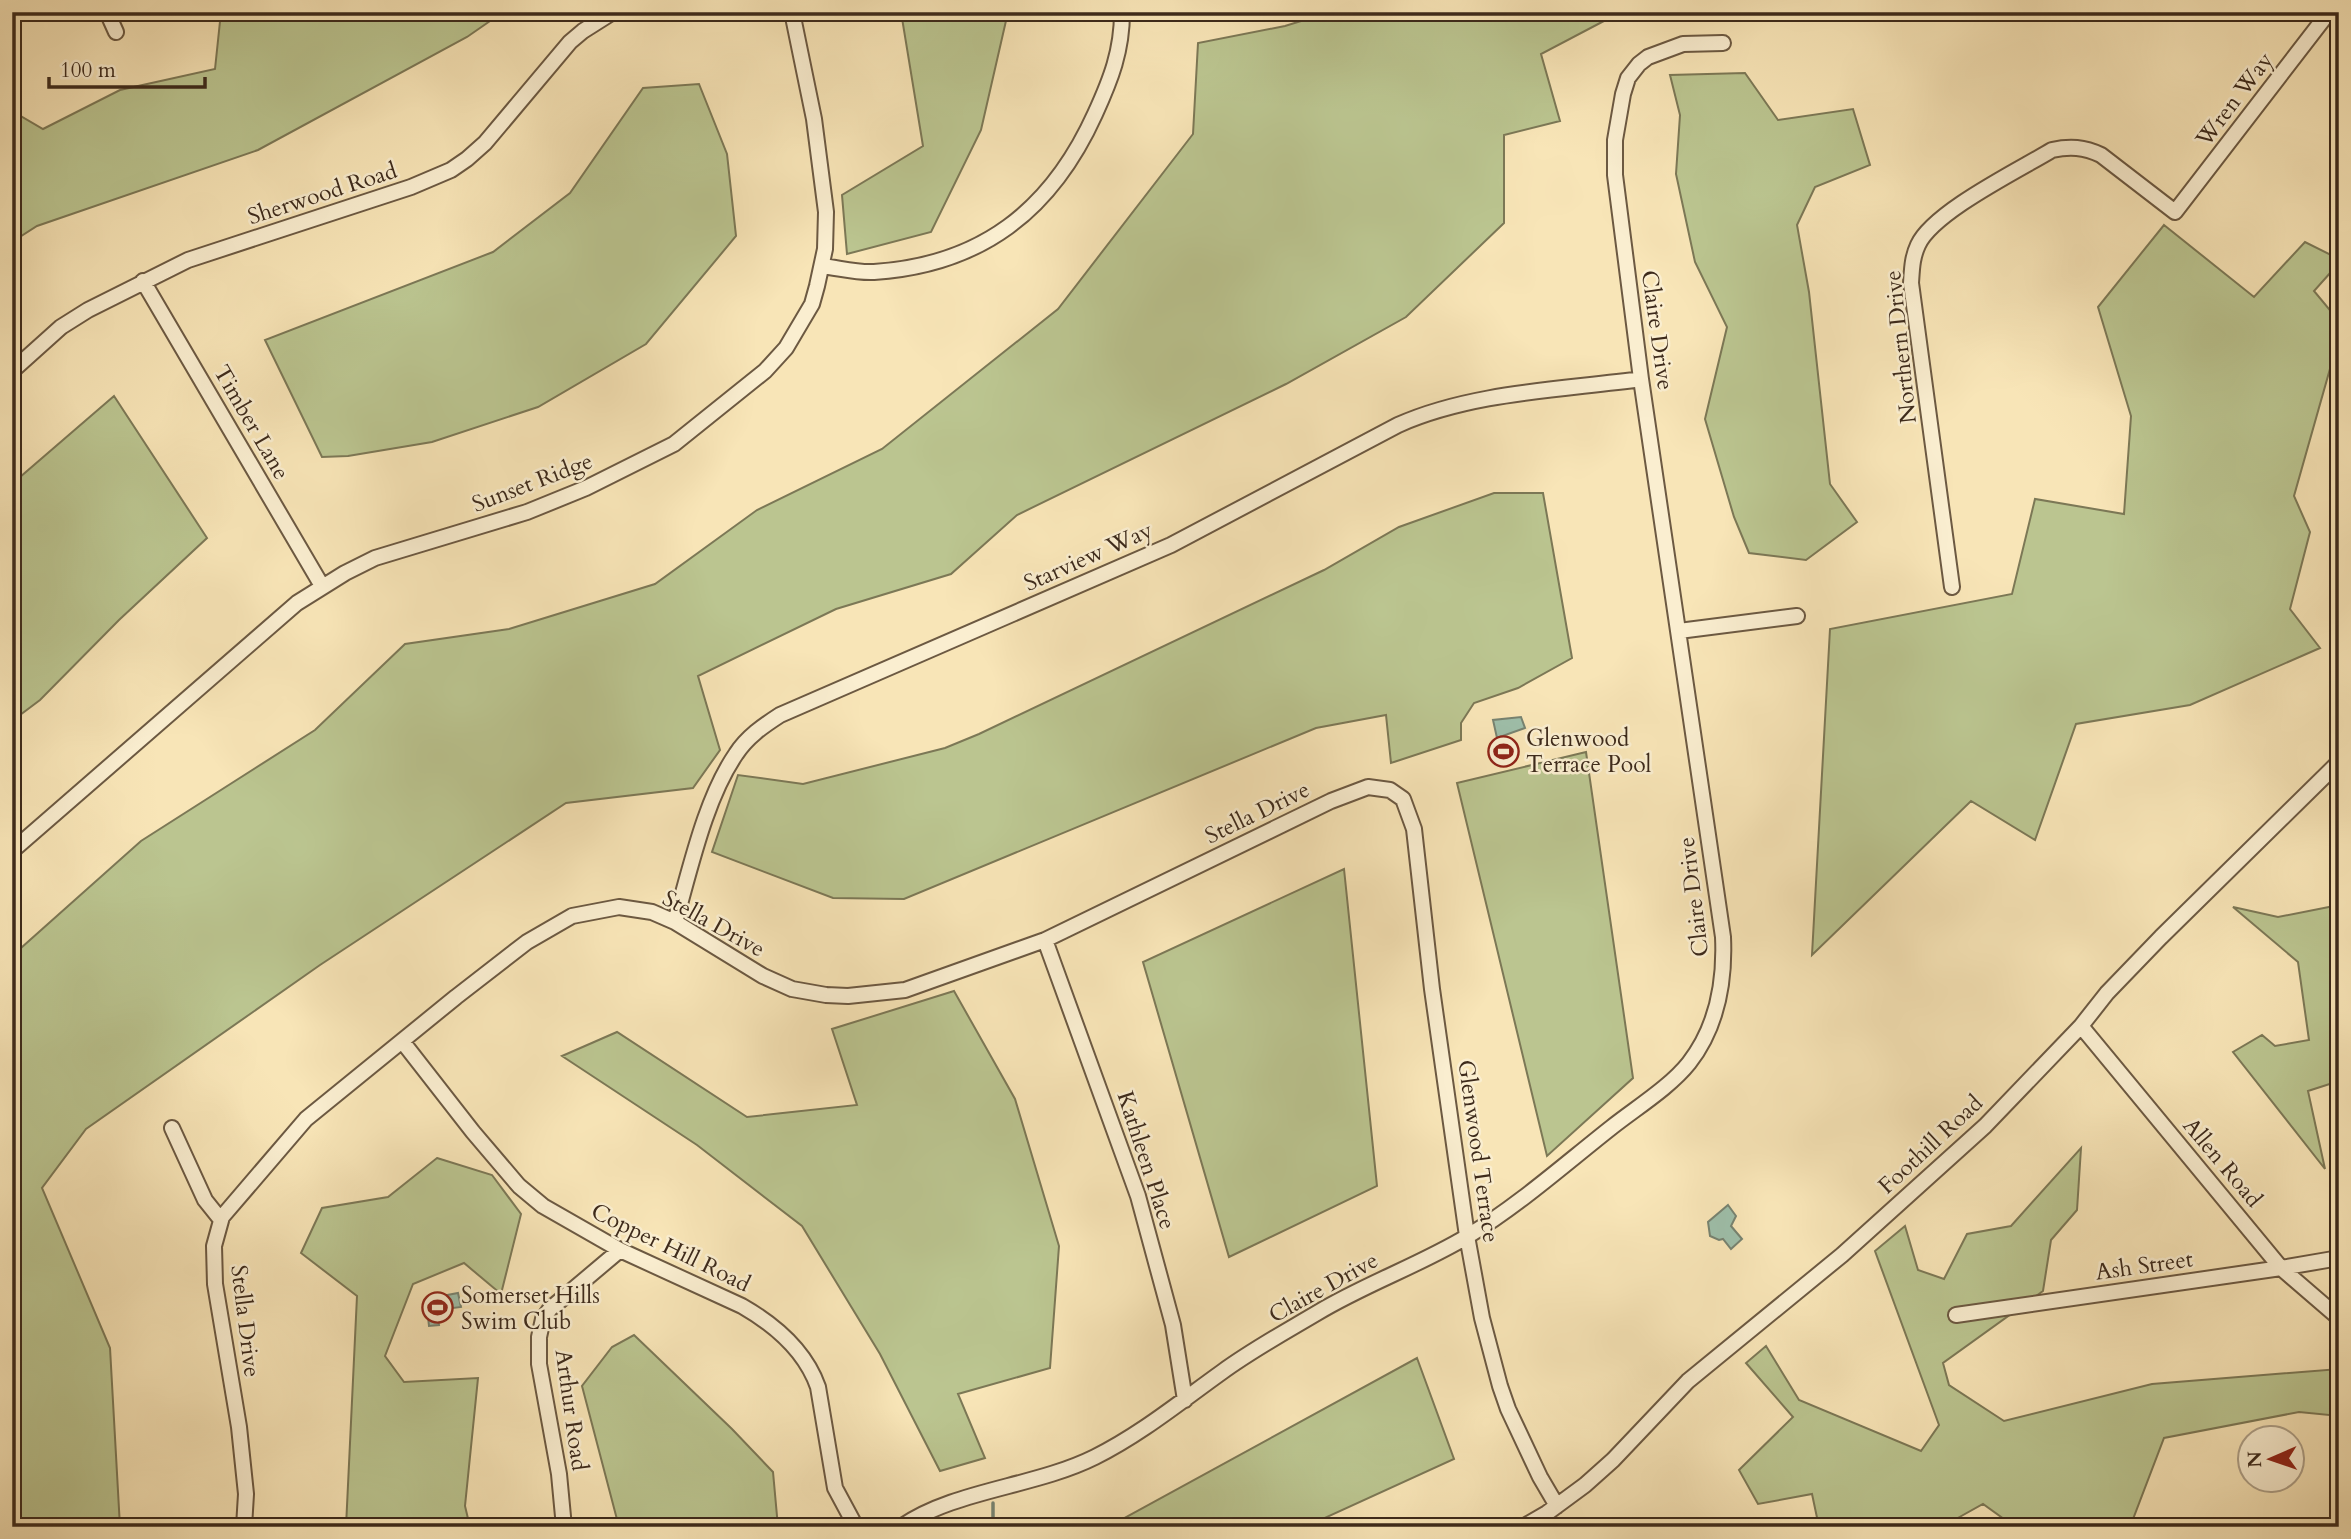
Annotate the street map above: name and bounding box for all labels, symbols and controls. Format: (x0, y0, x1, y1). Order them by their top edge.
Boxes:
scale bar (49, 46, 205, 90)
street label: Wren Way (2188, 46, 2280, 154)
text: 100 m (60, 56, 116, 85)
street label: Sherwood Road (244, 155, 401, 232)
street label: Claire Drive (1634, 268, 1681, 392)
street label: Northern Drive (1877, 269, 1924, 425)
street label: Timber Lane (206, 359, 297, 485)
street label: Sunset Ridge (467, 445, 597, 520)
street label: Starview Way (1019, 514, 1157, 599)
place label: Glenwood Terrace Pool (1526, 723, 1652, 780)
sports icon: Glenwood Terrace Pool (1486, 734, 1520, 768)
street label: Stella Drive (1200, 774, 1315, 851)
street label: Claire Drive (1671, 835, 1716, 959)
street label: Stella Drive (657, 883, 771, 964)
street label: Glenwood Terrace (1450, 1058, 1507, 1244)
street label: Kathleen Place (1110, 1087, 1183, 1233)
street label: Foothill Road (1871, 1087, 1990, 1201)
street label: Allen Road (2176, 1111, 2270, 1214)
street label: Copper Hill Road (586, 1195, 756, 1300)
street label: Ash Street (2093, 1243, 2195, 1288)
street label: Claire Drive (1263, 1245, 1383, 1330)
street label: Stella Drive (223, 1263, 268, 1379)
place label: Somerset Hills Swim Club (461, 1280, 600, 1337)
sports icon: Somerset Hills Swim Club (421, 1291, 455, 1325)
street label: Arthur Road (548, 1347, 595, 1474)
north arrow (2236, 1424, 2306, 1494)
text: N (2242, 1450, 2268, 1468)

